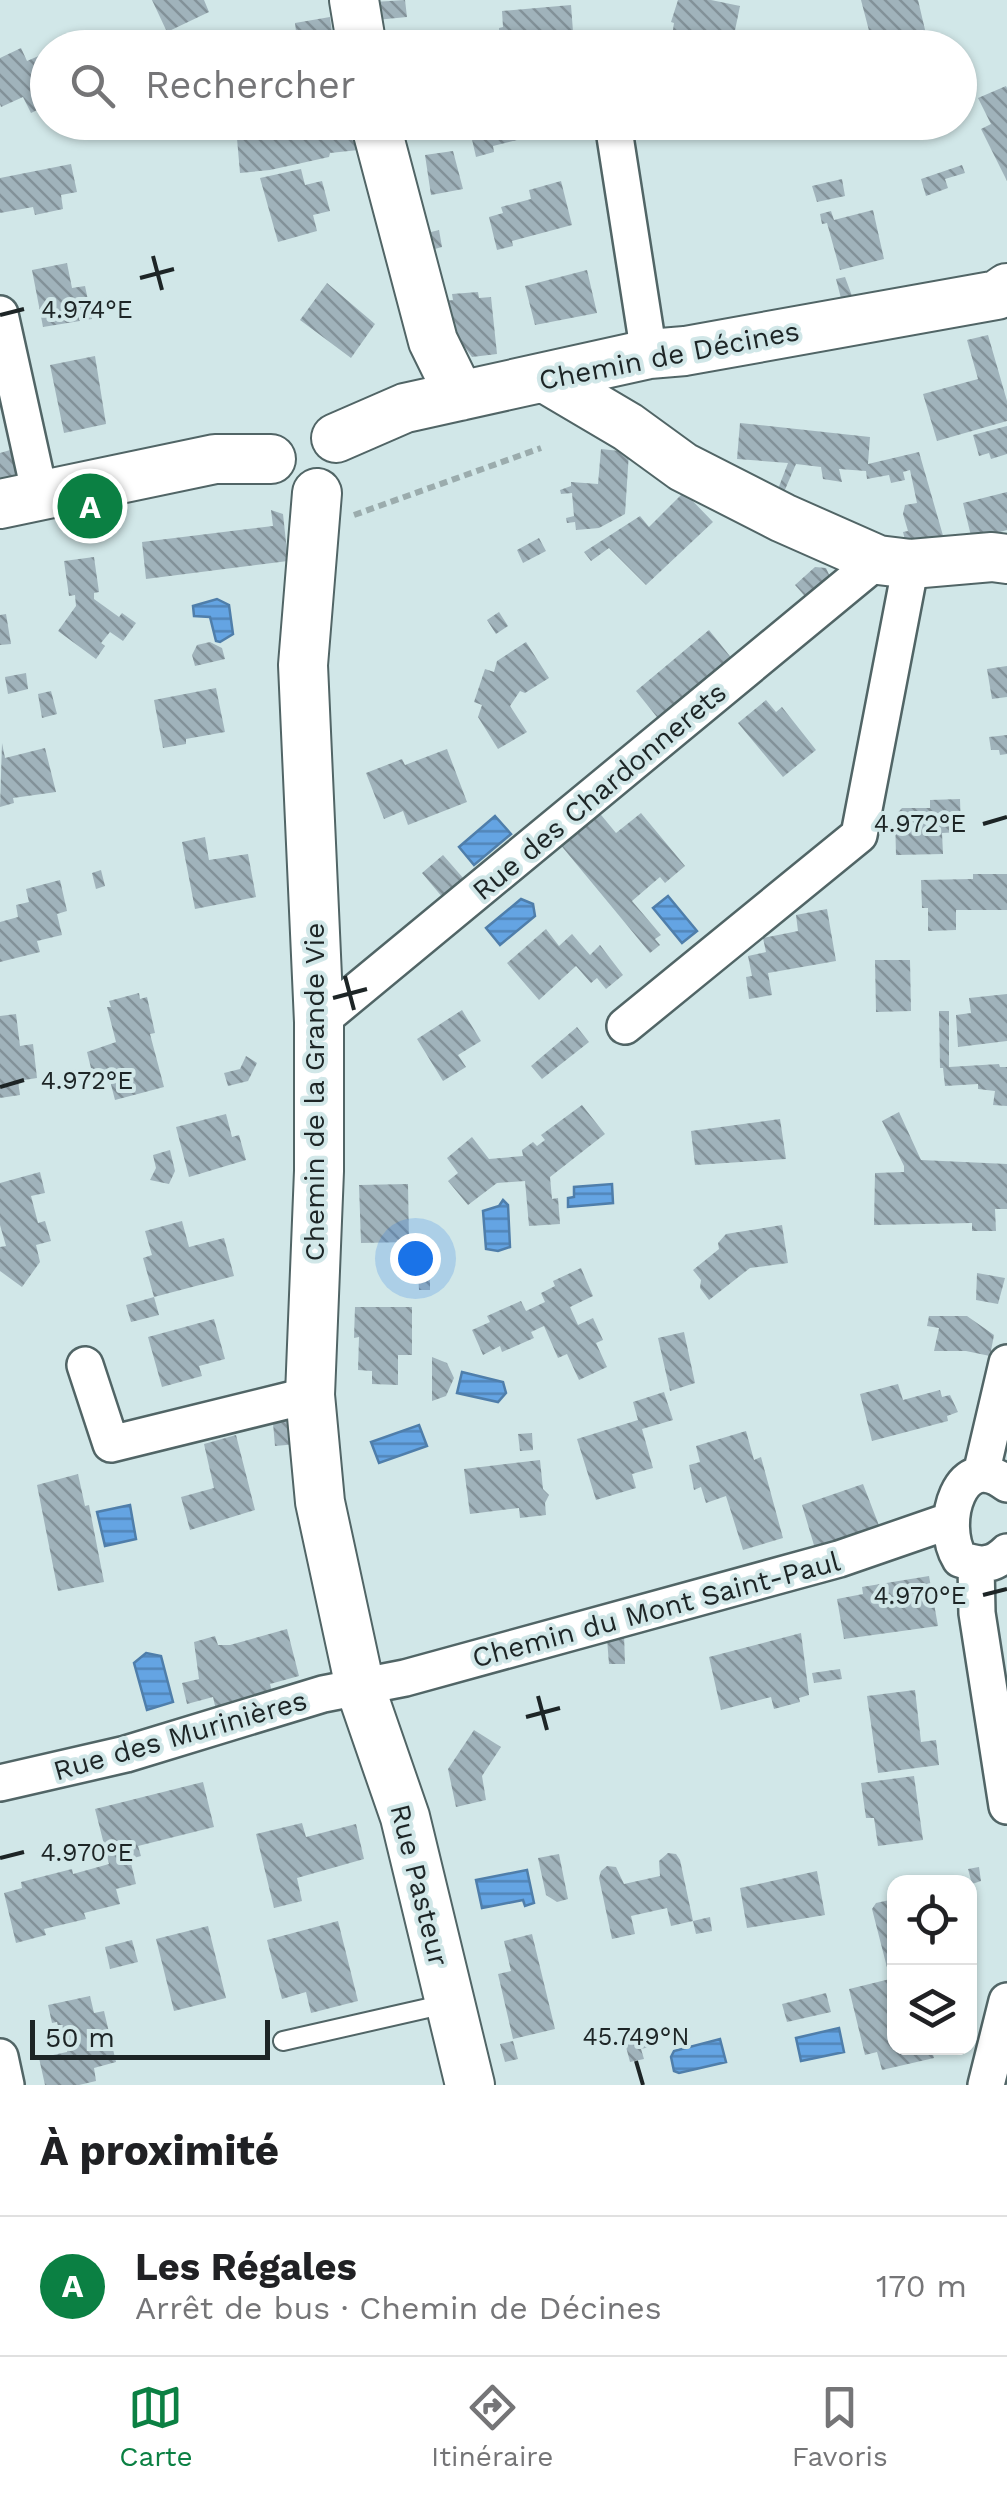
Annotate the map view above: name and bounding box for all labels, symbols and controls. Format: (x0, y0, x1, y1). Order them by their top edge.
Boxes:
search box (30, 30, 977, 140)
icon: search (65, 58, 120, 113)
text: Rechercher (145, 63, 355, 107)
text: 4.974°E (41, 295, 133, 324)
street label: Chemin de Décines (536, 314, 802, 397)
pin: A (58, 468, 122, 544)
street label: Rue des Chardonnerets (466, 676, 733, 907)
text: 4.972°E (874, 809, 966, 838)
street label: Chemin de la Grande Vie (298, 923, 331, 1261)
text: 4.972°E (41, 1066, 133, 1095)
your location (390, 1233, 441, 1284)
street label: Chemin du Mont Saint-Paul (469, 1544, 844, 1675)
text: 4.970°E (873, 1581, 967, 1610)
street label: Rue des Murinières (50, 1684, 311, 1787)
street label: Rue Pasteur (383, 1801, 456, 1969)
text: 4.970°E (40, 1838, 134, 1867)
map controls (887, 1875, 977, 2055)
button: locate (887, 1875, 977, 1965)
button: layers (887, 1965, 977, 2055)
scale bar (30, 2015, 270, 2060)
text: 50 m (45, 2021, 115, 2054)
text: 45.749°N (582, 2022, 690, 2051)
text: À proximité (40, 2126, 279, 2175)
text: Les Régales (135, 2245, 357, 2289)
text: A (62, 2267, 83, 2305)
text: 170 m (876, 2267, 967, 2305)
text: Arrêt de bus · Chemin de Décines (135, 2289, 662, 2327)
tab: Carte (119, 2380, 193, 2473)
tab: Itinéraire (431, 2380, 553, 2473)
tab: Favoris (792, 2380, 888, 2473)

